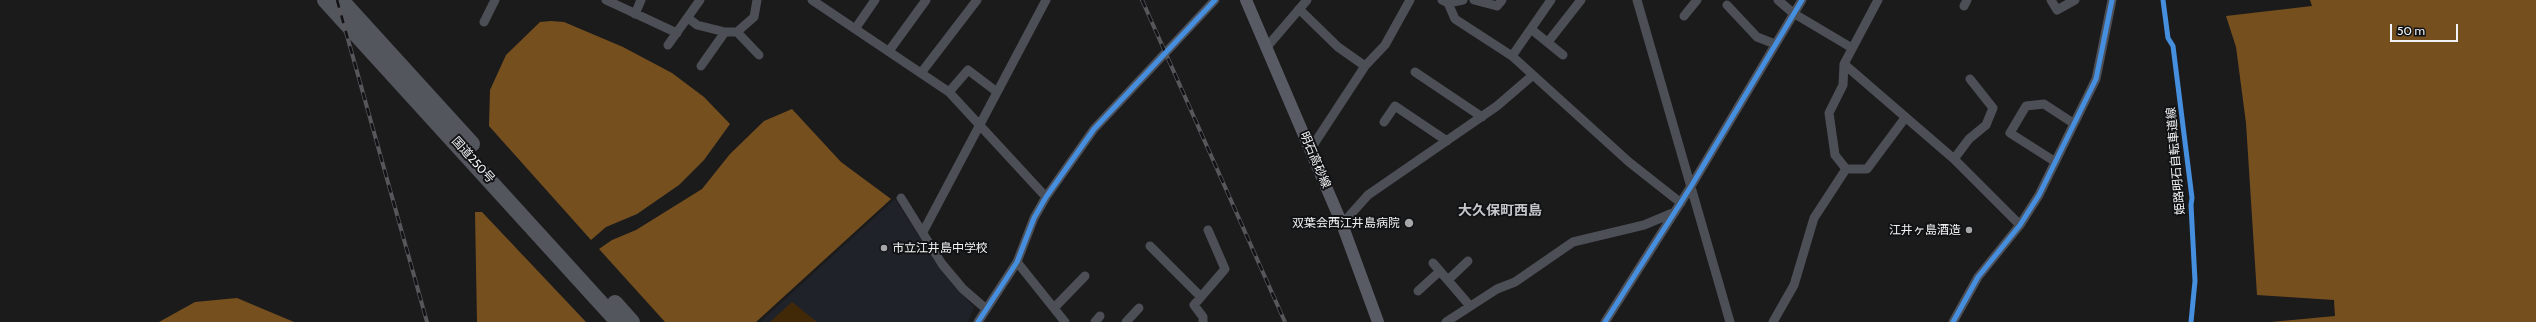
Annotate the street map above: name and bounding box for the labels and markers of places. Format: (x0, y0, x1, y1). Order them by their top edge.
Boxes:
place label: 双葉会西江井島病院 (1292, 216, 1400, 230)
marker: 双葉会西江井島病院 (1403, 217, 1415, 229)
place label: 江井ヶ島酒造 (1889, 223, 1961, 237)
marker: 江井ヶ島酒造 (1964, 225, 1974, 235)
place label: 市立江井島中学校 (892, 241, 988, 255)
marker: 市立江井島中学校 (879, 243, 889, 253)

